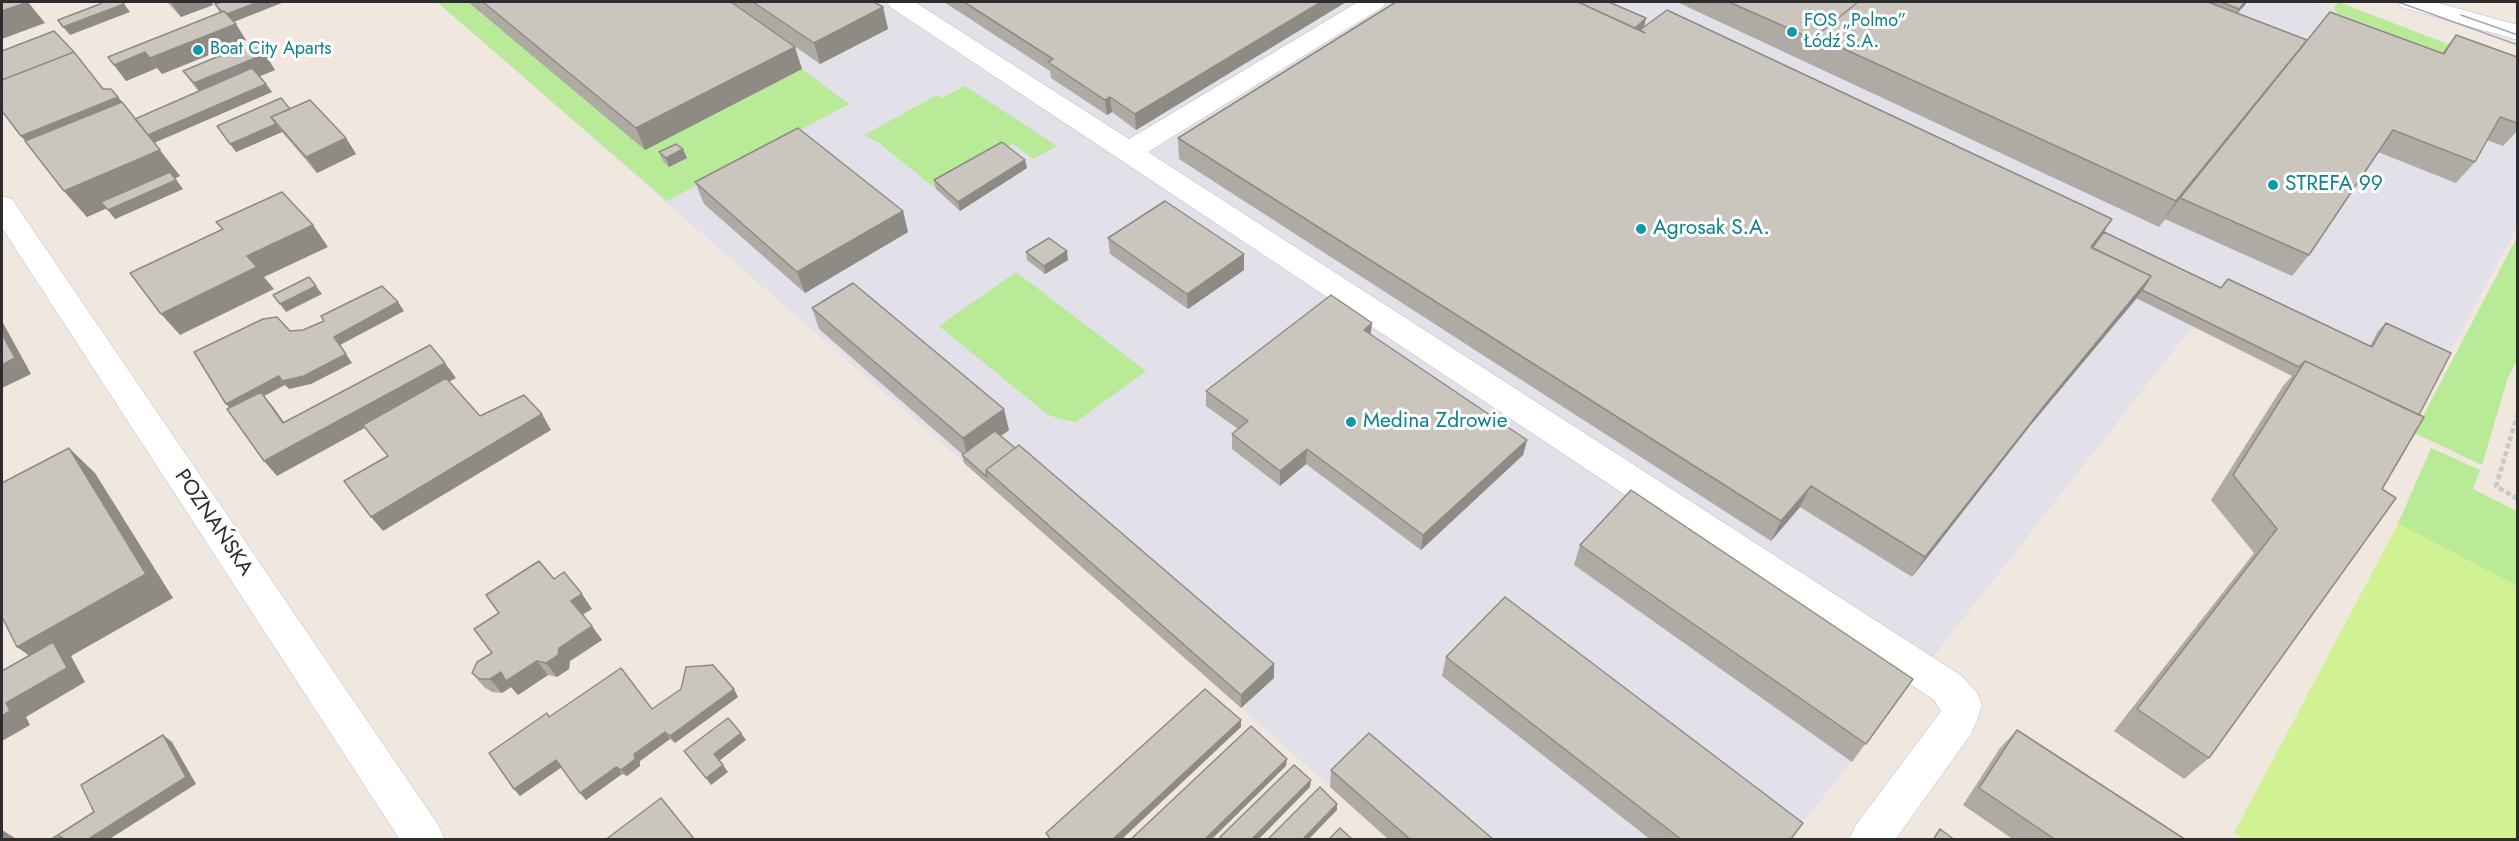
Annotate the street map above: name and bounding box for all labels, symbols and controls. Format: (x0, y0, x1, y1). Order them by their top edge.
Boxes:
place label: FOS „Polmo” Łódź S.A. (1804, 11, 1906, 54)
marker: FOS „Polmo” Łódź S.A. (1785, 25, 1799, 39)
place label: Boat City Aparts (210, 39, 331, 61)
marker: Boat City Aparts (191, 43, 205, 57)
place label: STREFA 99 (2285, 172, 2383, 198)
marker: STREFA 99 (2266, 178, 2280, 192)
place label: Agrosak S.A. (1653, 216, 1770, 242)
marker: Agrosak S.A. (1634, 222, 1648, 236)
place label: Medina Zdrowie (1363, 409, 1508, 435)
marker: Medina Zdrowie (1344, 415, 1358, 429)
street label: POZNAŃSKA (168, 465, 258, 581)

